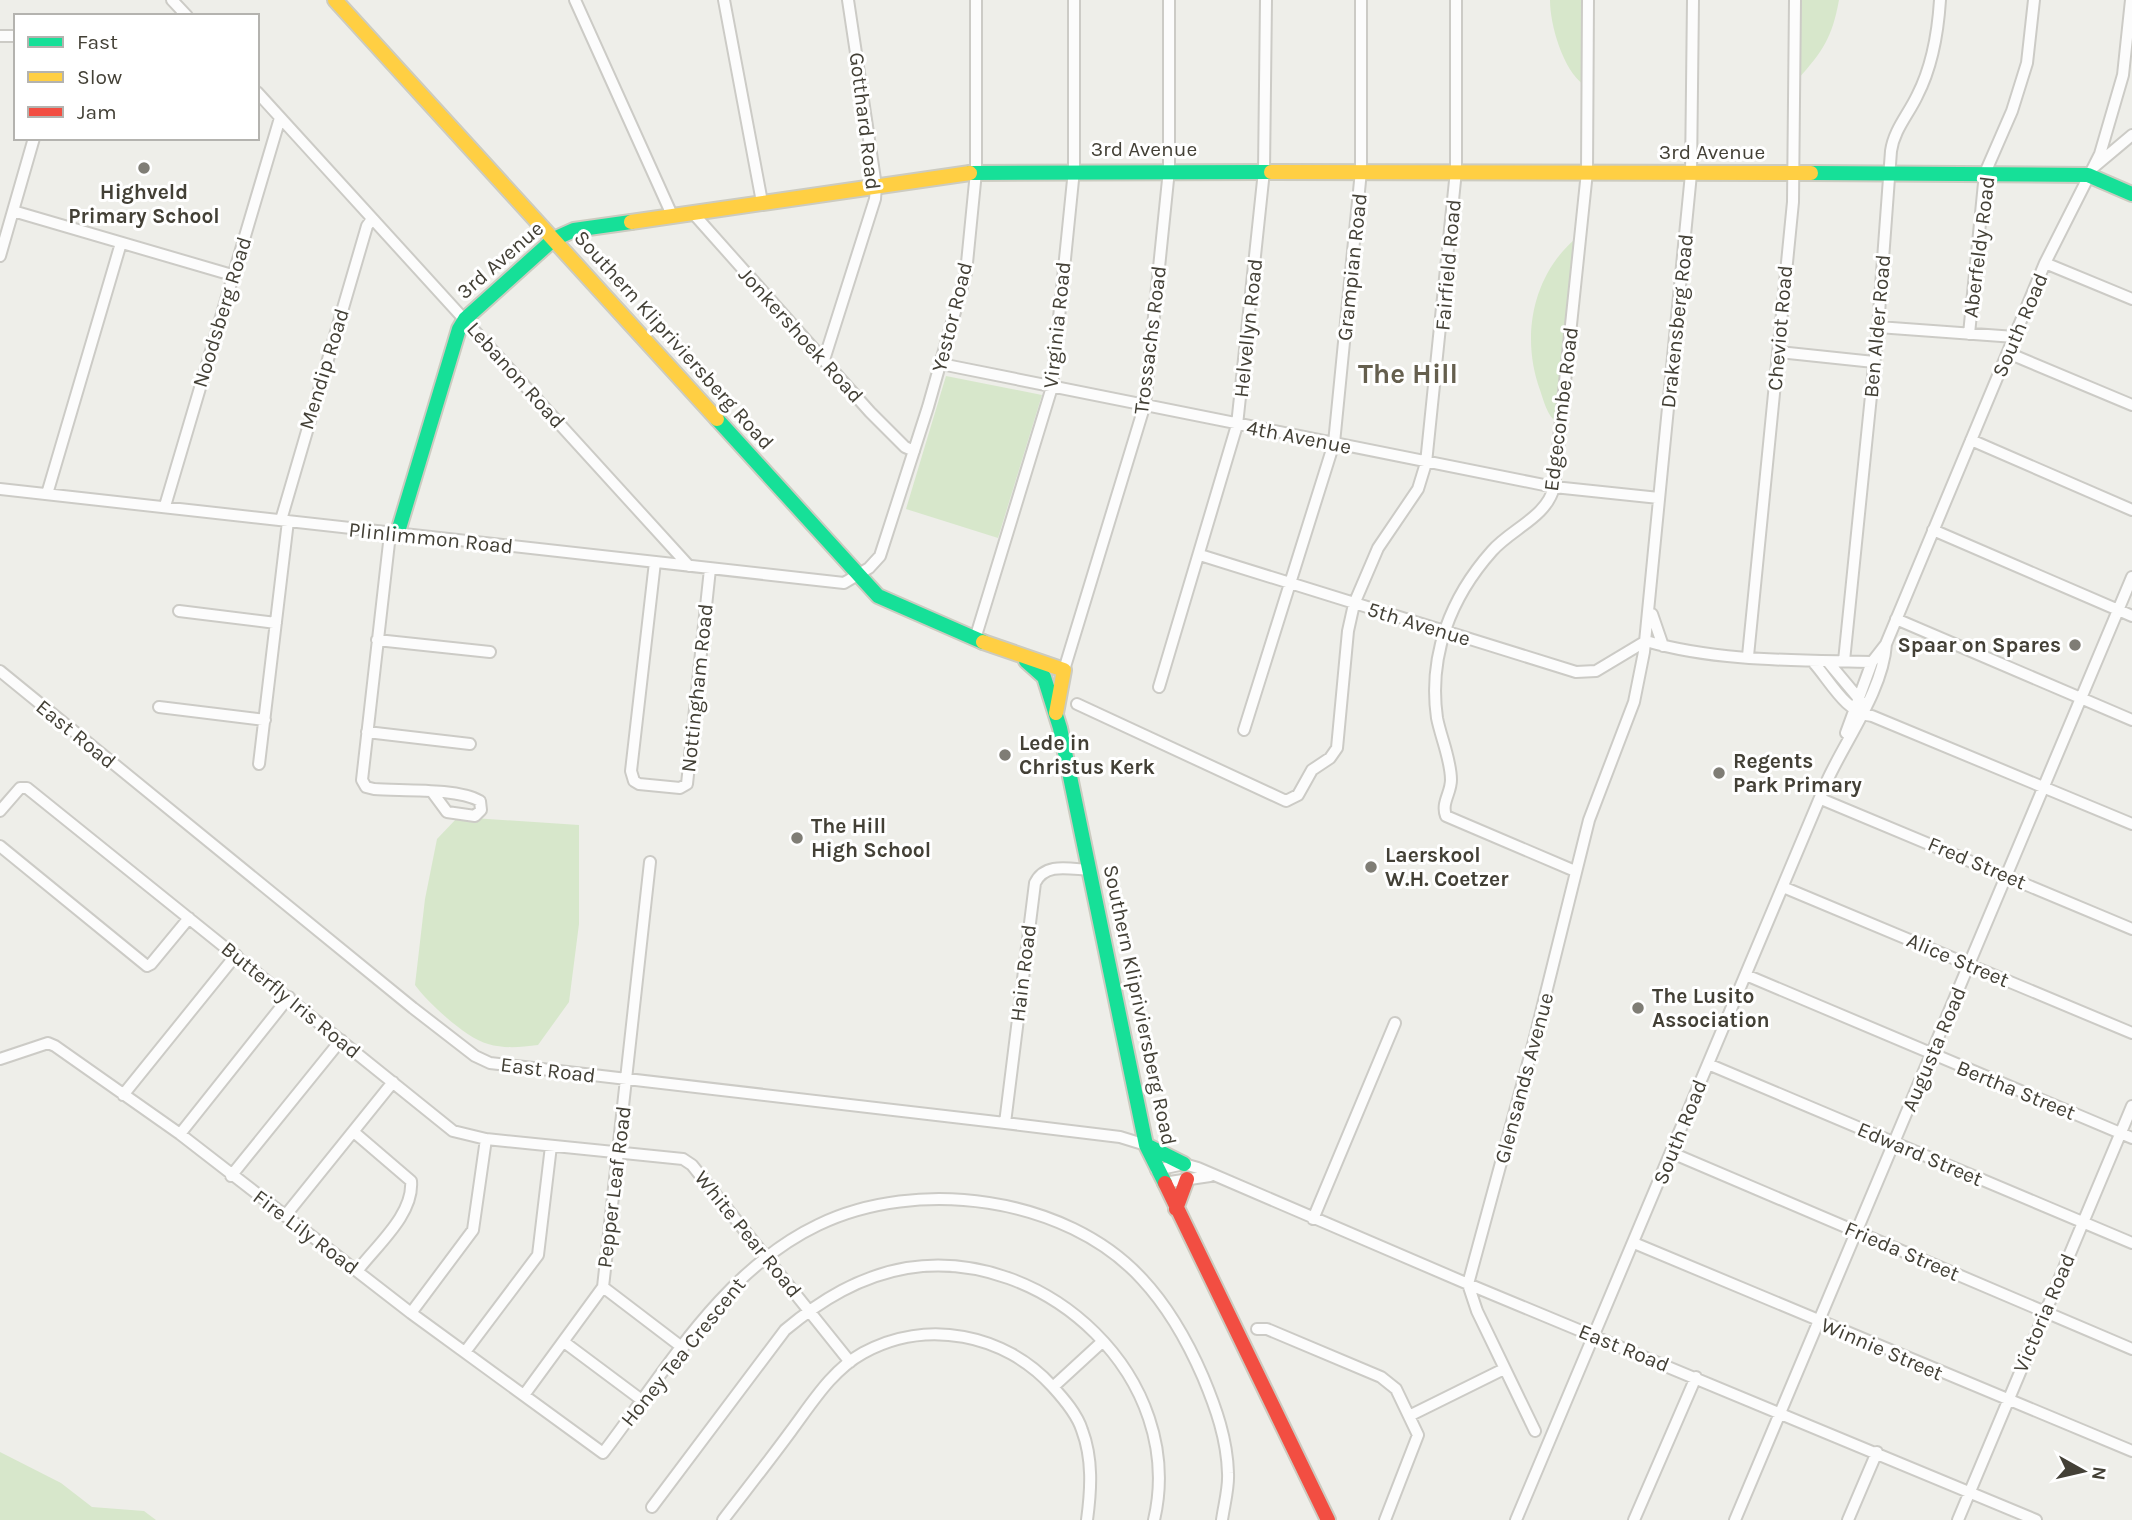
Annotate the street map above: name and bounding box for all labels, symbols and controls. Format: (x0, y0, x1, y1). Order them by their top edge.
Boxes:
legend (14, 14, 259, 140)
text: Fast (77, 30, 118, 54)
street label: Gotthard Road (845, 51, 885, 191)
text: Slow (77, 65, 122, 89)
text: Jam (77, 100, 117, 124)
street label: 3rd Avenue (1091, 137, 1197, 161)
street label: 3rd Avenue (1659, 140, 1765, 164)
marker: Highveld Primary School (136, 160, 152, 176)
street label: Aberfeldy Road (1958, 175, 2000, 319)
place label: Highveld Primary School (68, 180, 220, 228)
street label: Grampian Road (1332, 192, 1372, 342)
street label: Fairfield Road (1430, 198, 1466, 332)
street label: 3rd Avenue (452, 216, 548, 304)
street label: Southern Klipriviersberg Road (569, 226, 779, 454)
street label: Drakensberg Road (1656, 233, 1698, 409)
street label: Noodsberg Road (188, 234, 256, 390)
street label: Ben Alder Road (1859, 253, 1895, 399)
street label: Helvellyn Road (1229, 257, 1267, 399)
street label: Yestor Road (927, 260, 977, 374)
street label: Virginia Road (1038, 260, 1076, 390)
street label: Jonkershoek Road (734, 262, 868, 408)
street label: Trossachs Road (1129, 264, 1171, 416)
street label: Cheviot Road (1763, 264, 1797, 392)
street label: South Road (1987, 269, 2053, 381)
street label: Mendip Road (294, 305, 354, 433)
street label: Lebanon Road (462, 317, 570, 433)
street label: Edgecombe Road (1539, 325, 1583, 493)
district label: The Hill (1358, 357, 1458, 390)
street label: 4th Avenue (1244, 415, 1354, 459)
street label: Plinlimmon Road (348, 517, 514, 559)
street label: 5th Avenue (1365, 597, 1473, 651)
street label: Nottingham Road (676, 602, 718, 774)
place label: Spaar on Spares (1897, 633, 2061, 657)
marker: Spaar on Spares (2067, 637, 2083, 653)
street label: East Road (31, 695, 121, 773)
place label: Lede in Christus Kerk (1019, 731, 1156, 779)
marker: Lede in Christus Kerk (997, 747, 1013, 763)
place label: Regents Park Primary (1733, 749, 1862, 797)
marker: Regents Park Primary (1711, 765, 1727, 781)
place label: The Hill High School (811, 814, 931, 862)
marker: The Hill High School (789, 830, 805, 846)
street label: Fred Street (1924, 832, 2030, 894)
place label: Laerskool W.H. Coetzer (1385, 843, 1509, 891)
marker: Laerskool W.H. Coetzer (1363, 859, 1379, 875)
street label: Southern Klipriviersberg Road (1098, 862, 1182, 1148)
street label: Hain Road (1005, 923, 1041, 1023)
street label: Alice Street (1903, 928, 2013, 992)
street label: Butterfly Iris Road (217, 937, 365, 1063)
street label: Augusta Road (1897, 983, 1971, 1115)
place label: The Lusito Association (1652, 984, 1770, 1032)
street label: Glensands Avenue (1490, 990, 1558, 1166)
marker: The Lusito Association (1630, 1000, 1646, 1016)
street label: East Road (499, 1052, 597, 1088)
street label: Bertha Street (1953, 1055, 2079, 1125)
street label: South Road (1648, 1076, 1712, 1188)
street label: Pepper Leaf Road (592, 1105, 636, 1269)
street label: Edward Street (1854, 1117, 1986, 1191)
street label: White Pear Road (690, 1166, 806, 1302)
street label: Fire Lily Road (249, 1185, 363, 1279)
street label: Frieda Street (1841, 1216, 1963, 1286)
street label: Victoria Road (2008, 1250, 2080, 1376)
street label: Honey Tea Crescent (616, 1273, 750, 1431)
street label: Winnie Street (1817, 1313, 1947, 1385)
street label: East Road (1575, 1319, 1673, 1377)
north arrow (2048, 1436, 2118, 1506)
text: N (2087, 1465, 2111, 1482)

